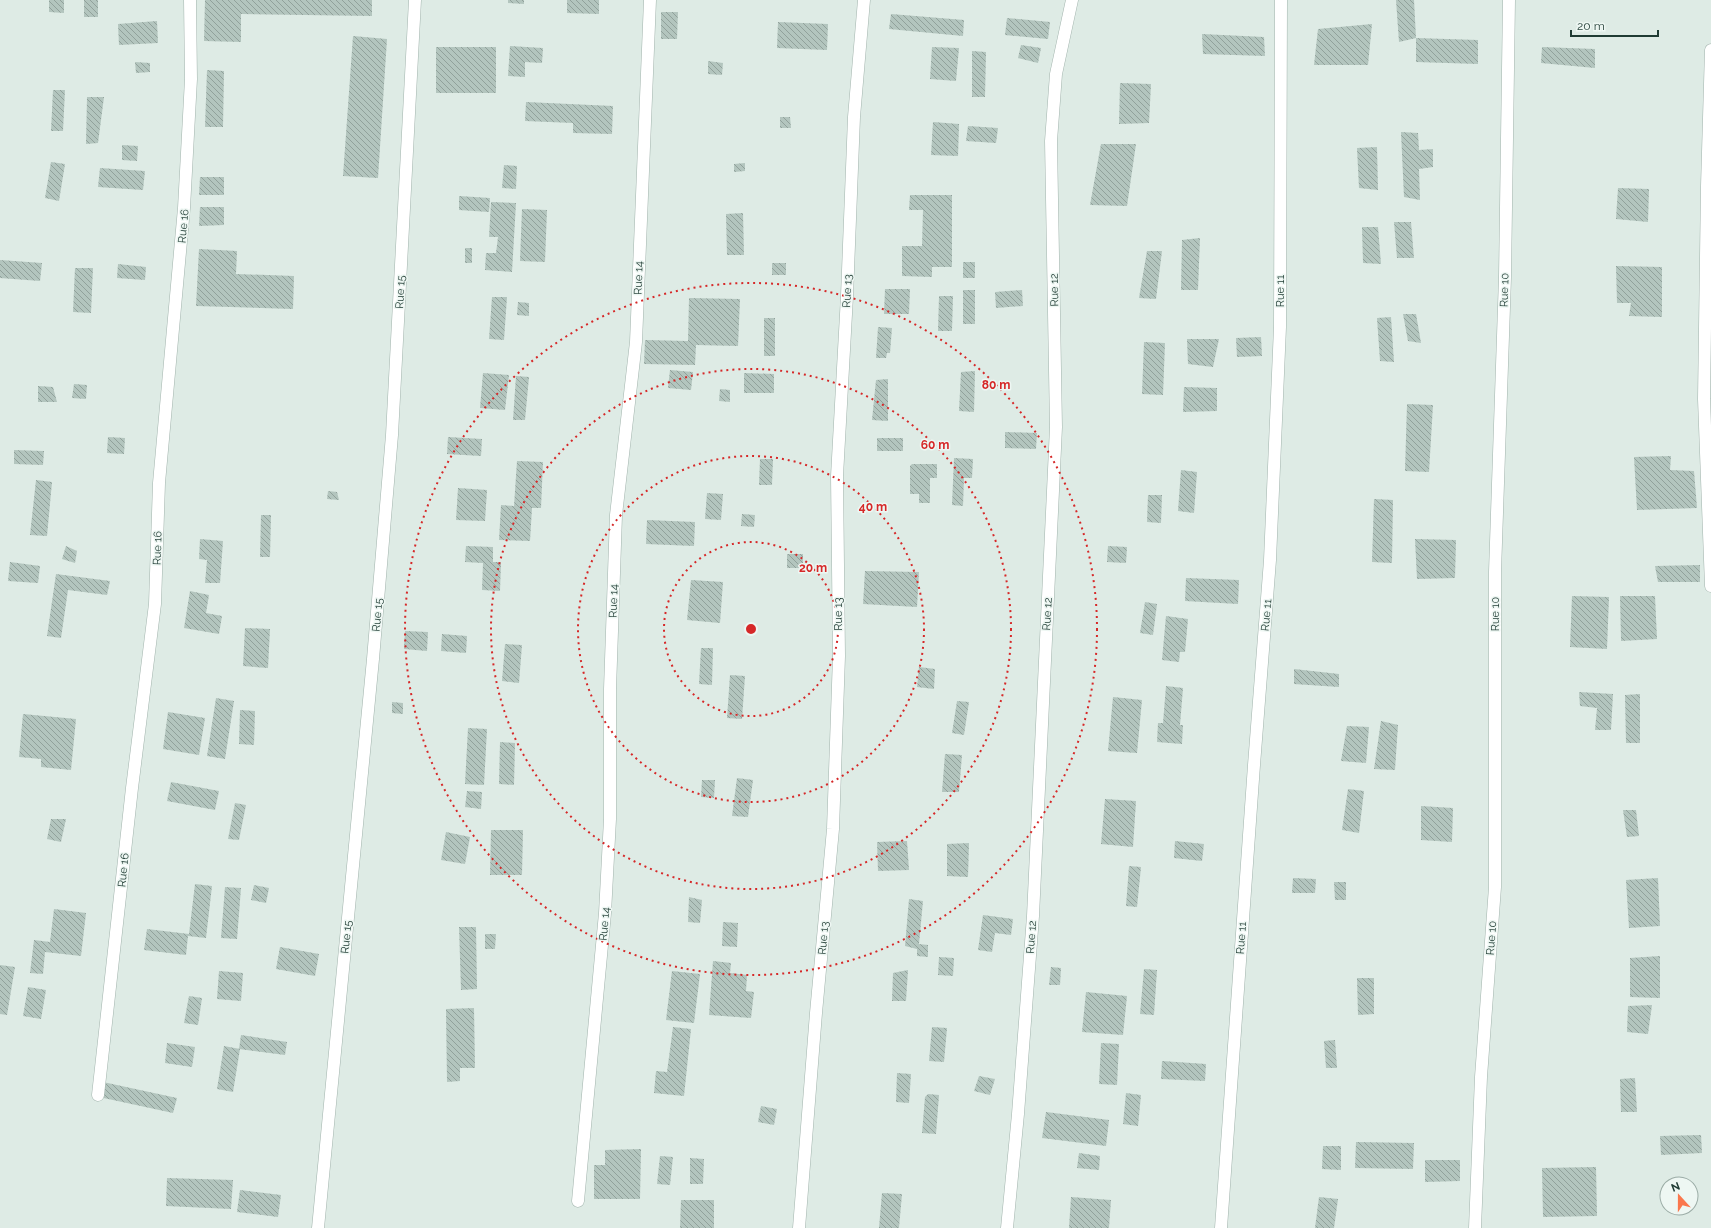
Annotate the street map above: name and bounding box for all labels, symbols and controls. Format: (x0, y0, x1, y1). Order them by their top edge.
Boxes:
scale bar (1571, 12, 1658, 38)
text: 20 m (1577, 19, 1605, 33)
street label: Rue 16 (176, 208, 191, 244)
street label: Rue 14 (631, 261, 646, 295)
street label: Rue 10 (1497, 272, 1512, 307)
street label: Rue 12 (1048, 273, 1061, 307)
street label: Rue 13 (840, 274, 855, 308)
street label: Rue 15 (393, 275, 408, 309)
street label: Rue 11 (1274, 275, 1287, 307)
text: 80 m (982, 378, 1010, 392)
text: 60 m (921, 438, 949, 452)
text: 40 m (859, 500, 887, 514)
street label: Rue 16 (150, 530, 165, 565)
text: 20 m (799, 561, 827, 575)
street label: Rue 14 (606, 584, 621, 618)
street label: Rue 13 (832, 597, 845, 631)
street label: Rue 12 (1040, 597, 1055, 631)
street label: Rue 10 (1489, 597, 1502, 631)
street label: Rue 15 (370, 598, 385, 632)
street label: Rue 11 (1259, 598, 1274, 632)
centre of rings (744, 622, 758, 636)
street label: Rue 16 (115, 852, 132, 888)
street label: Rue 14 (597, 907, 612, 941)
street label: Rue 15 (338, 920, 355, 954)
street label: Rue 12 (1024, 920, 1039, 954)
street label: Rue 10 (1484, 920, 1499, 956)
street label: Rue 13 (816, 921, 831, 955)
street label: Rue 11 (1234, 921, 1249, 955)
north arrow (1659, 1176, 1699, 1216)
text: N (1669, 1180, 1682, 1195)

